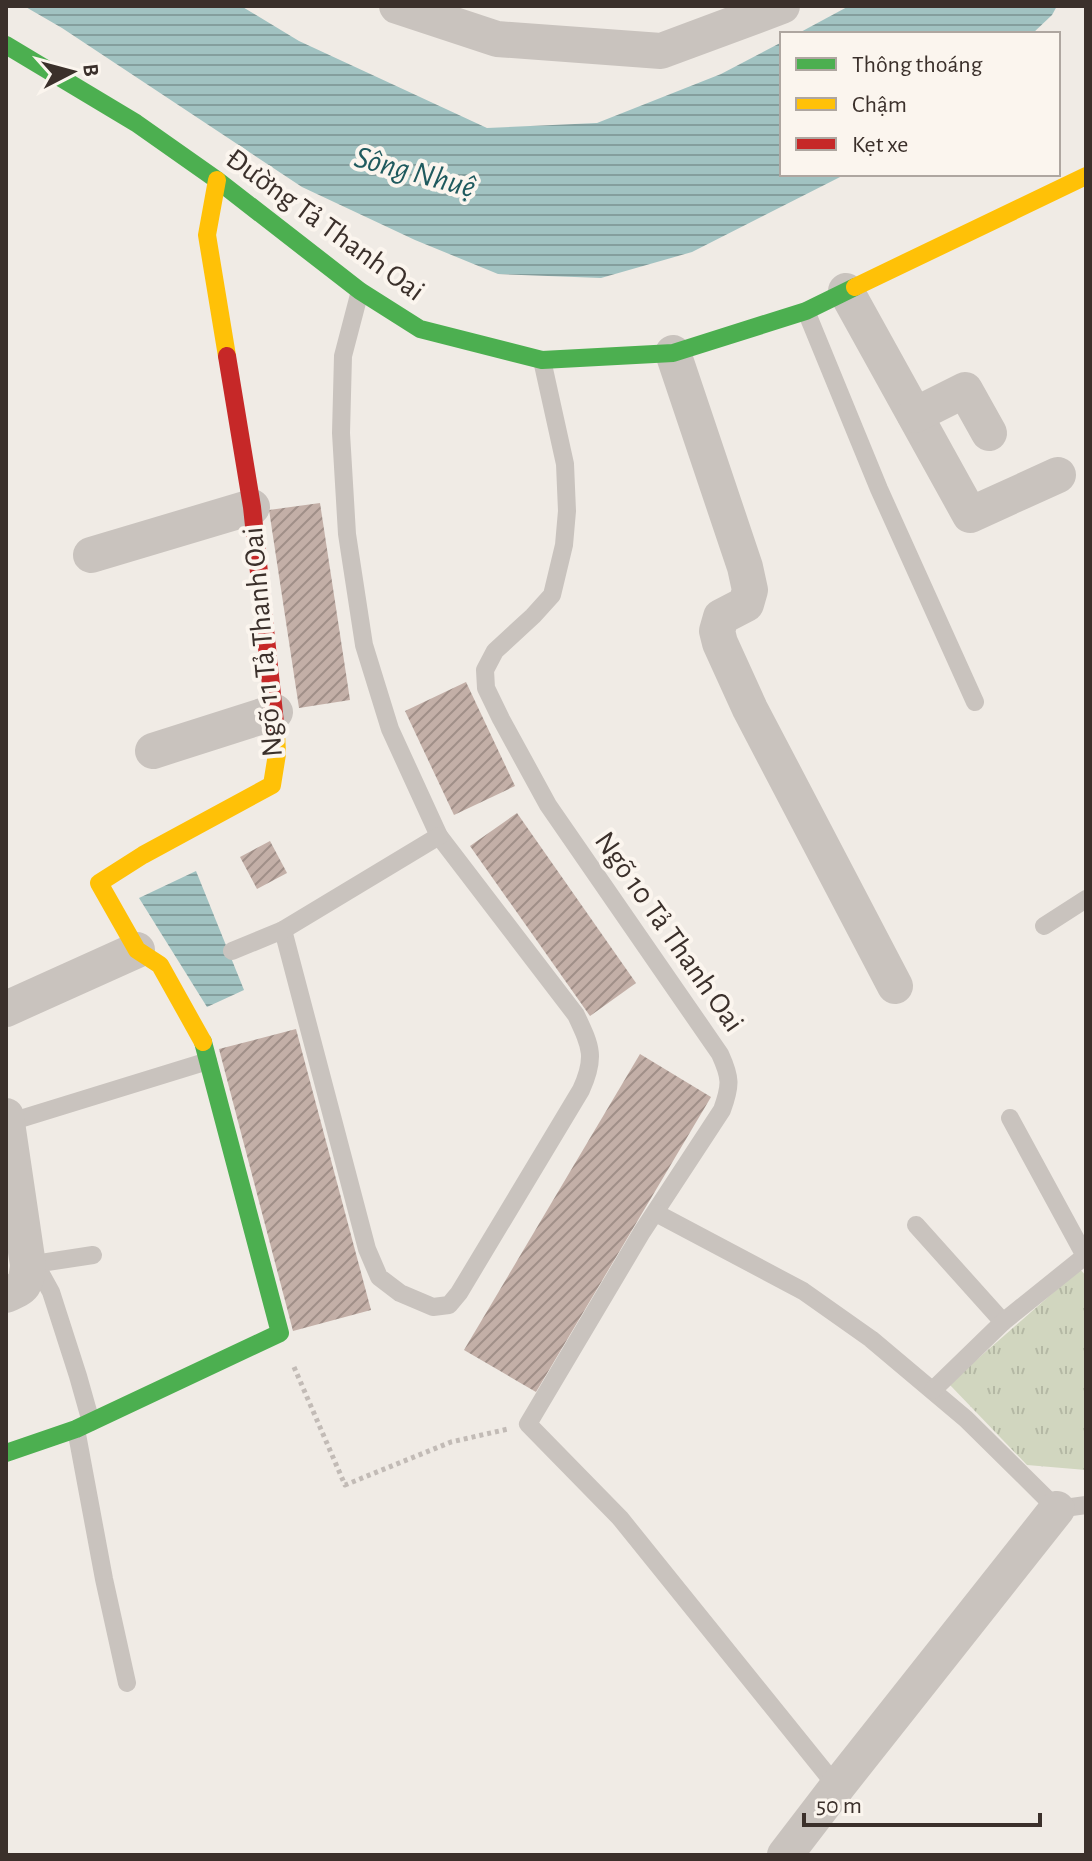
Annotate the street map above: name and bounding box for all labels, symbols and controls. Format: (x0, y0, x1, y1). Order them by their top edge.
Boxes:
north arrow (32, 32, 112, 112)
legend (780, 32, 1060, 176)
text: Thông thoáng (852, 53, 983, 77)
text: B (79, 63, 103, 78)
text: Chậm (852, 93, 907, 117)
text: Kẹt xe (852, 133, 908, 157)
water label: Sông Nhuệ (351, 141, 480, 204)
street label: Đường Tả Thanh Oai (220, 143, 430, 307)
street label: Ngõ 11 Tả Thanh Oai (238, 526, 288, 758)
street label: Ngõ 10 Tả Thanh Oai (589, 827, 749, 1037)
scale bar (804, 1777, 1040, 1827)
text: 50 m (816, 1794, 862, 1818)

